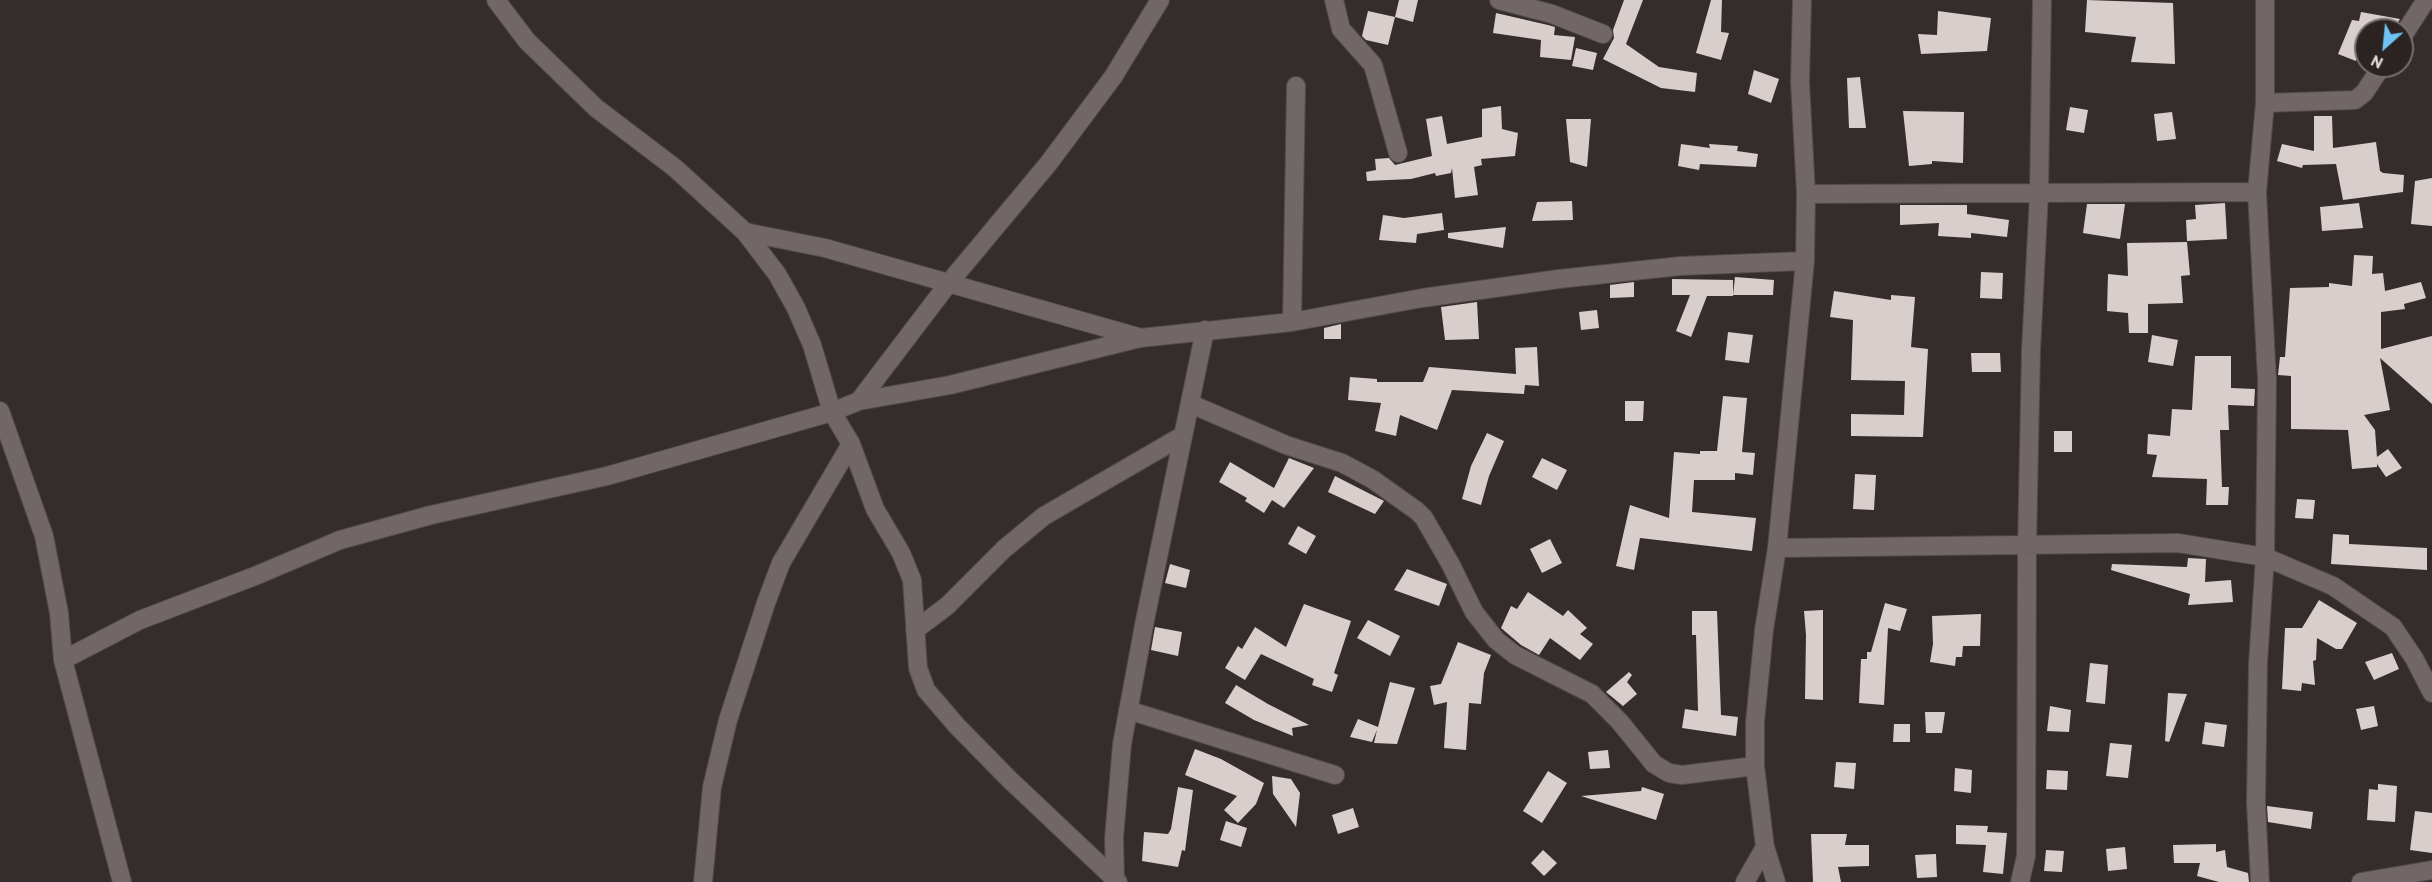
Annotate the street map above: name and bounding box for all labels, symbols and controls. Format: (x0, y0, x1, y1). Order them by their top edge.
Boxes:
north arrow (2354, 18, 2414, 78)
text: N (2368, 51, 2386, 74)

